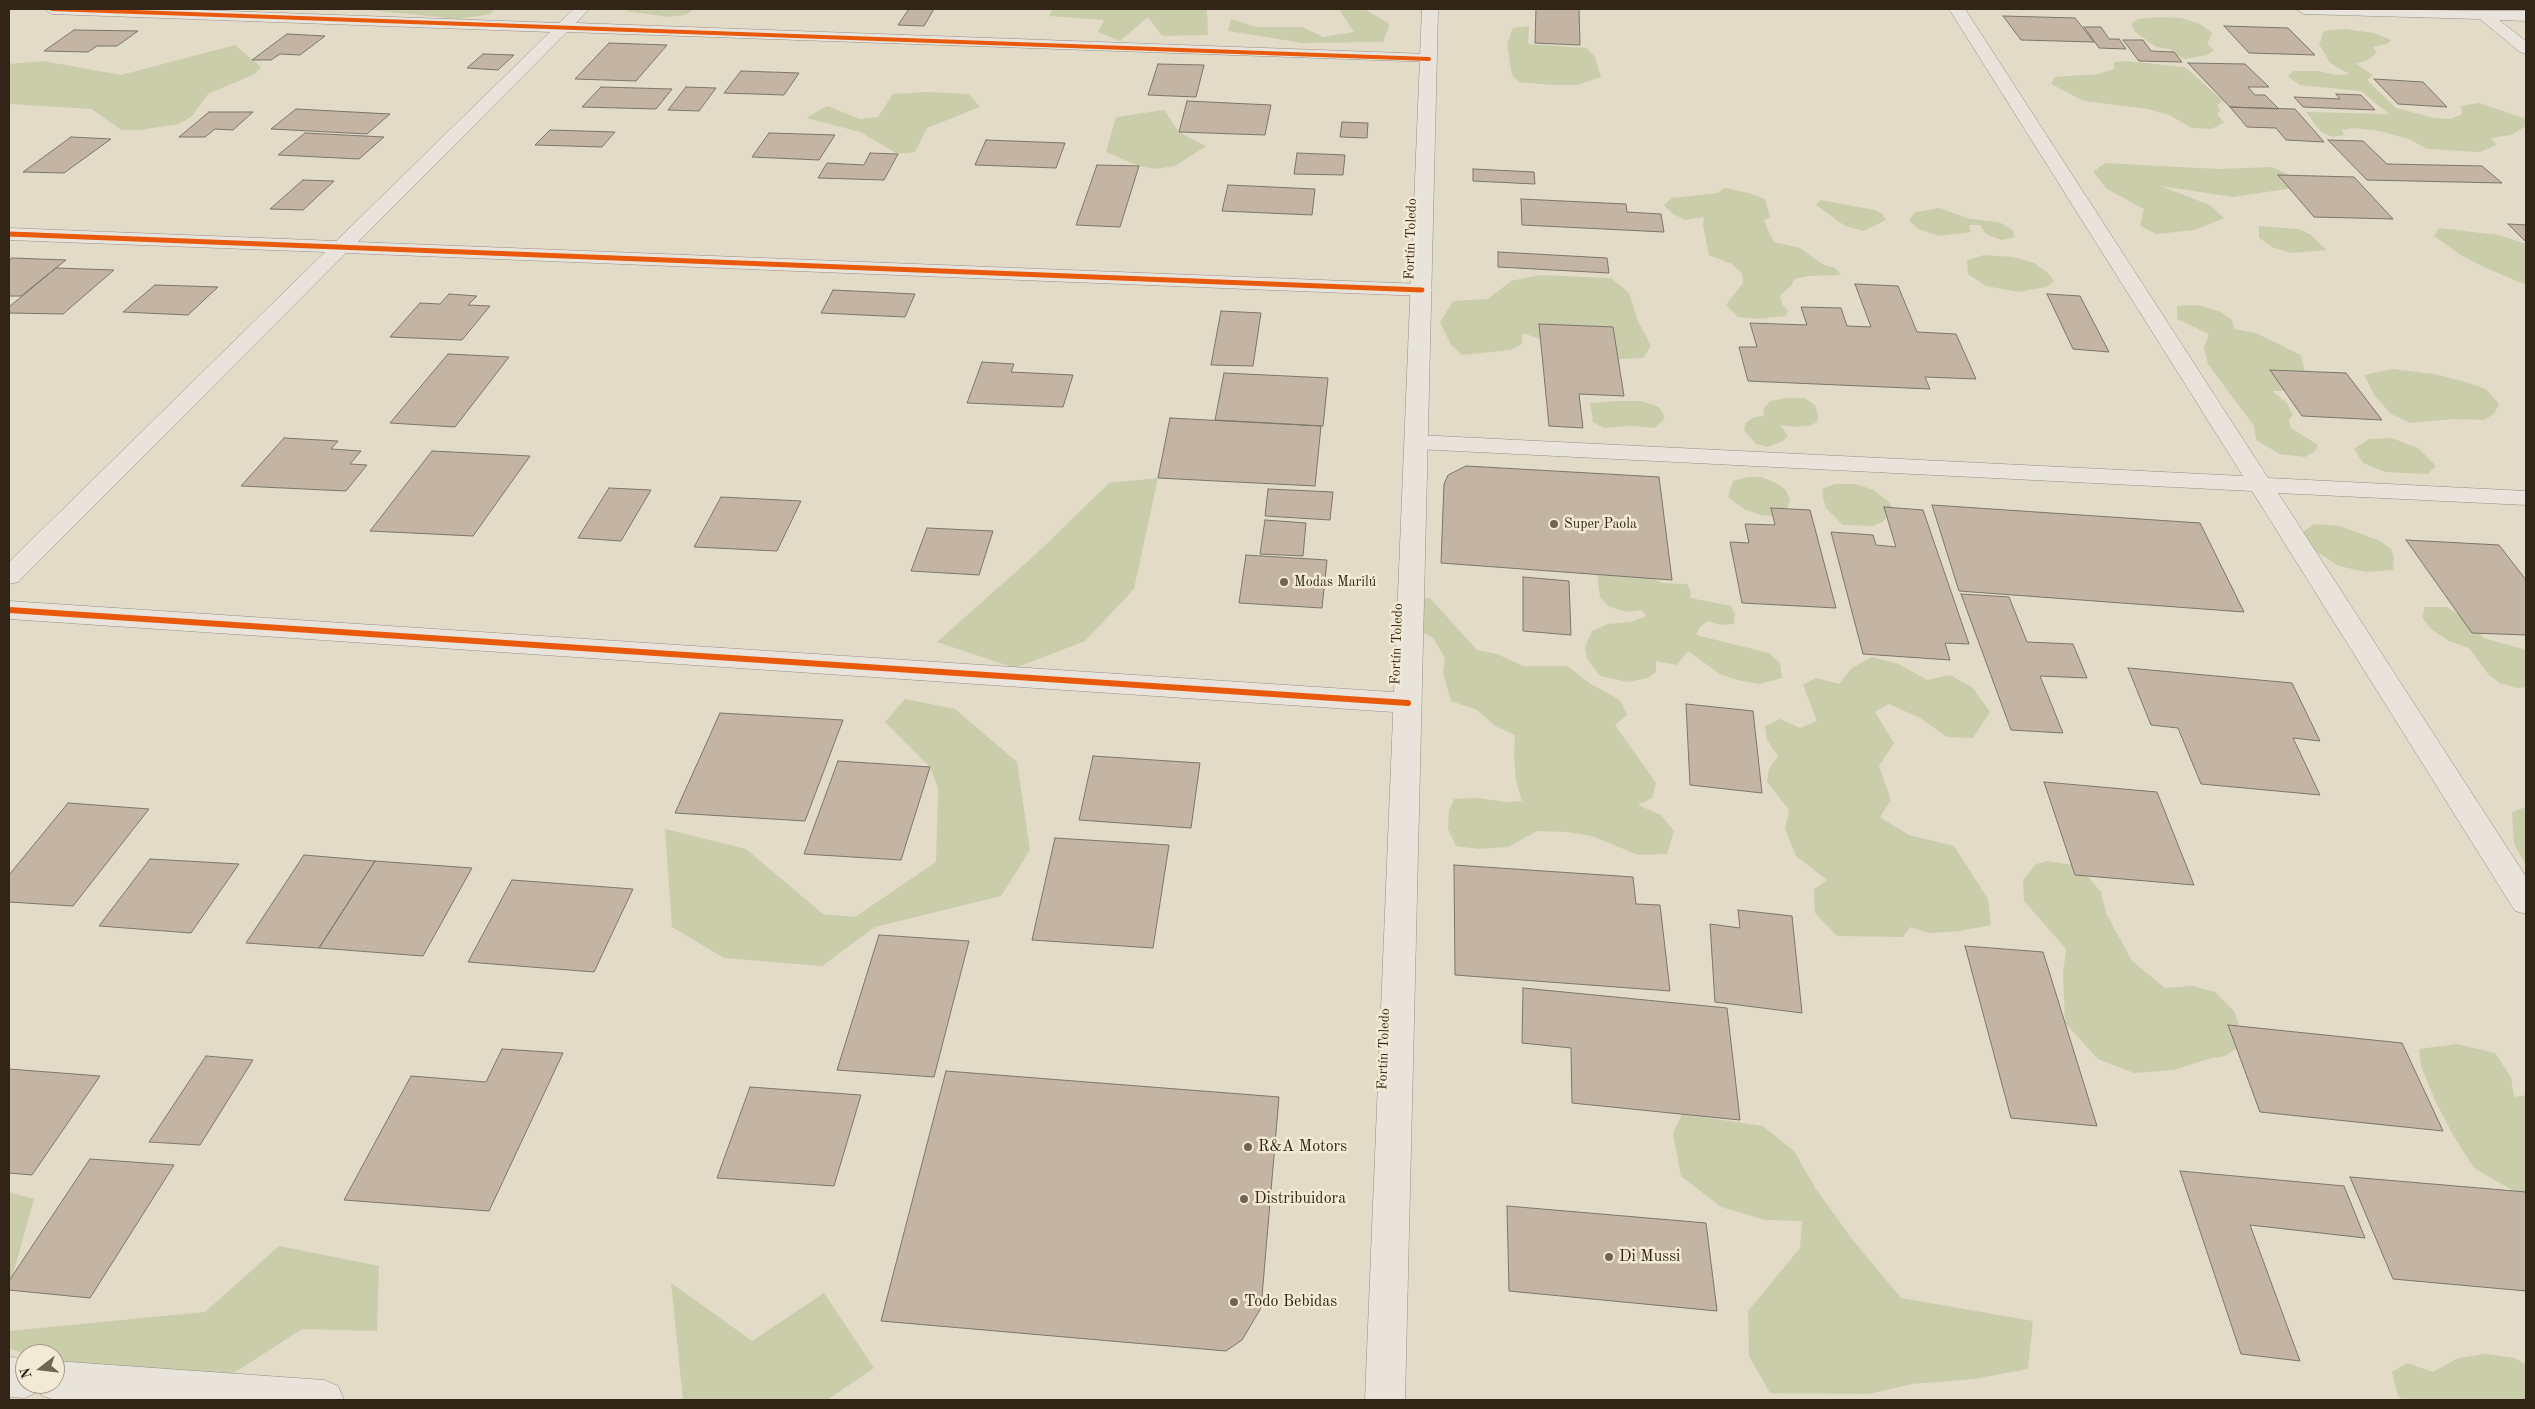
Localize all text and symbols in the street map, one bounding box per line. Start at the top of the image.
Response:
street label: Fortín Toledo [1401,198,1421,280]
place label: Super Paola [1564,516,1637,532]
marker: Super Paola [1548,518,1560,530]
place label: Modas Marilú [1294,574,1376,590]
marker: Modas Marilú [1278,576,1290,588]
street label: Fortín Toledo [1387,603,1407,685]
street label: Fortín Toledo [1374,1008,1394,1090]
place label: R&A Motors [1258,1137,1347,1157]
marker: R&A Motors [1242,1141,1254,1153]
place label: Distribuidora [1254,1189,1346,1209]
marker: Distribuidora [1238,1193,1250,1205]
place label: Di Mussi [1619,1247,1680,1267]
marker: Di Mussi [1603,1251,1615,1263]
place label: Todo Bebidas [1244,1292,1337,1312]
marker: Todo Bebidas [1228,1296,1240,1308]
north arrow [15,1344,65,1394]
text: N [18,1366,35,1380]

